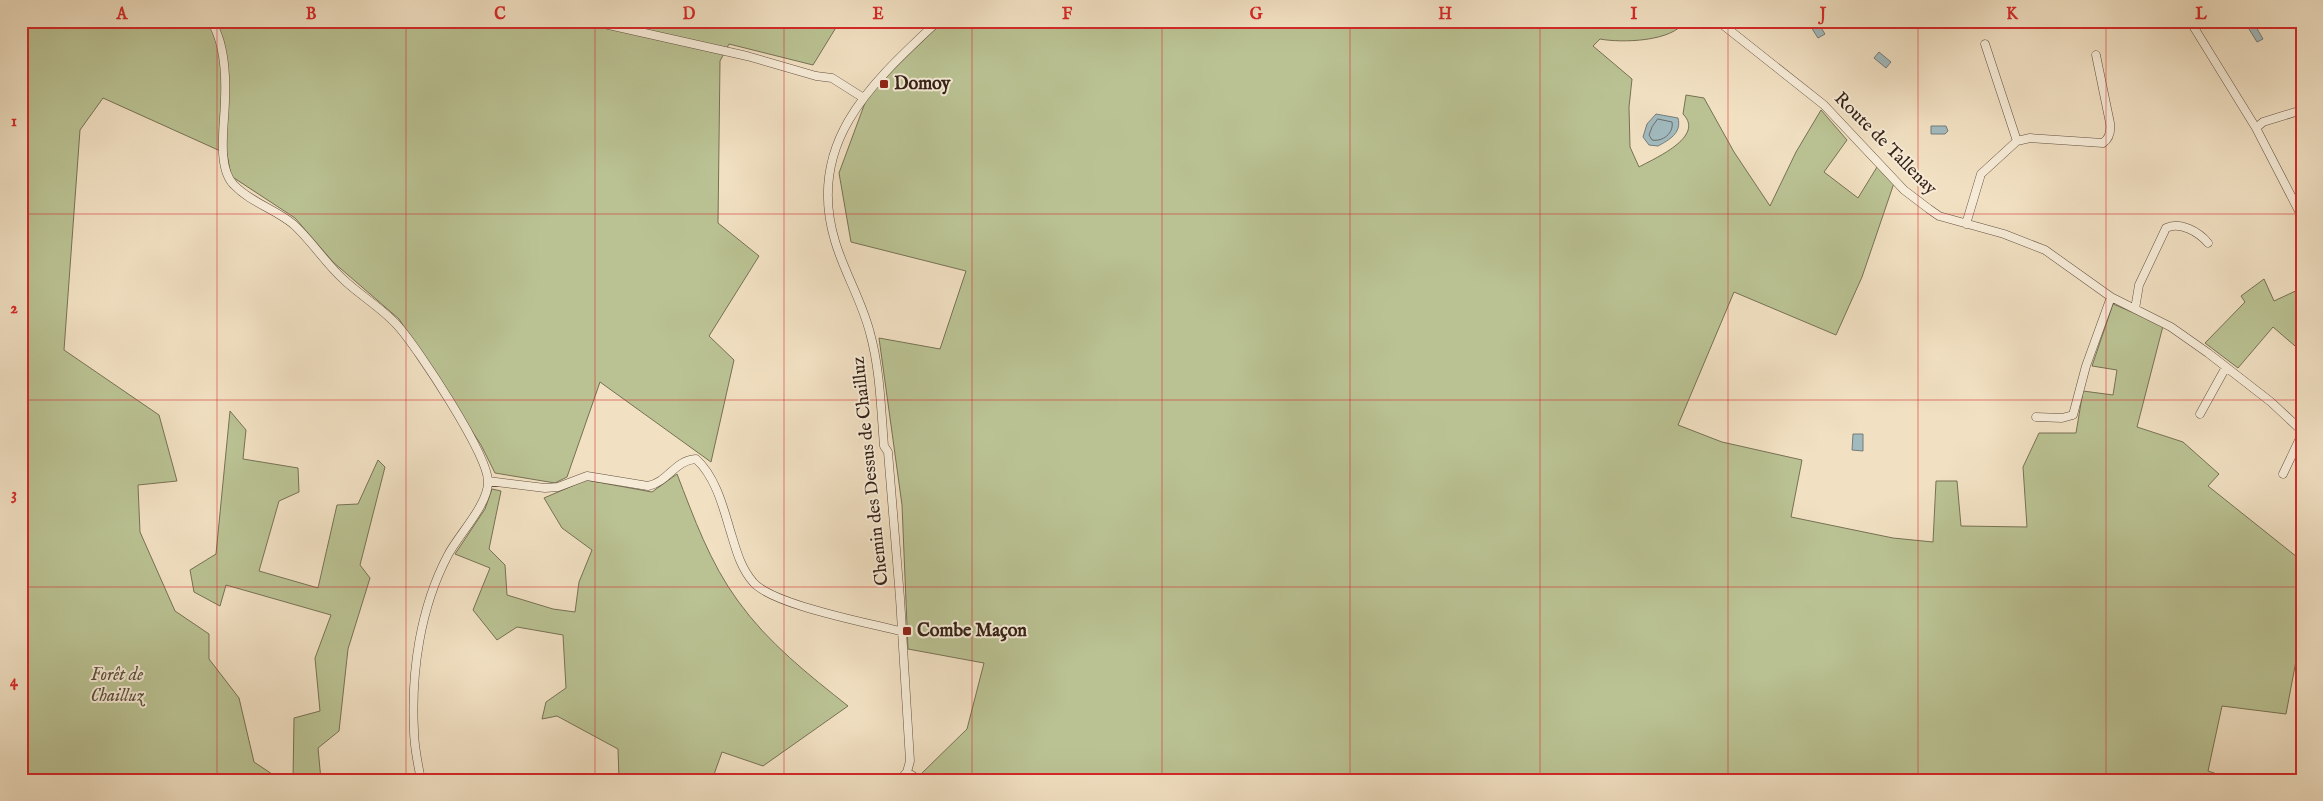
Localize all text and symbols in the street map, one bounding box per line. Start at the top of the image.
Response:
text: A [116,5,129,25]
text: B [306,5,317,25]
text: C [494,5,506,25]
text: D [683,5,696,25]
text: E [872,5,884,25]
text: F [1062,5,1073,25]
text: G [1250,5,1263,25]
text: H [1438,5,1452,25]
text: I [1631,5,1638,25]
text: J [1818,5,1827,25]
text: K [2006,5,2019,25]
text: L [2195,5,2207,25]
place label: Domoy [894,73,952,96]
marker: Domoy [878,78,890,90]
street label: Route de Tallenay [1829,88,1941,200]
text: 1 [11,112,17,132]
text: 2 [10,299,18,319]
street label: Chemin des Dessus de Chailluz [848,355,894,587]
text: 3 [11,485,17,505]
place label: Combe Maçon [917,620,1027,643]
marker: Combe Maçon [901,625,913,637]
park label: Forêt de Chailluz [90,664,146,708]
text: 4 [10,672,19,692]

